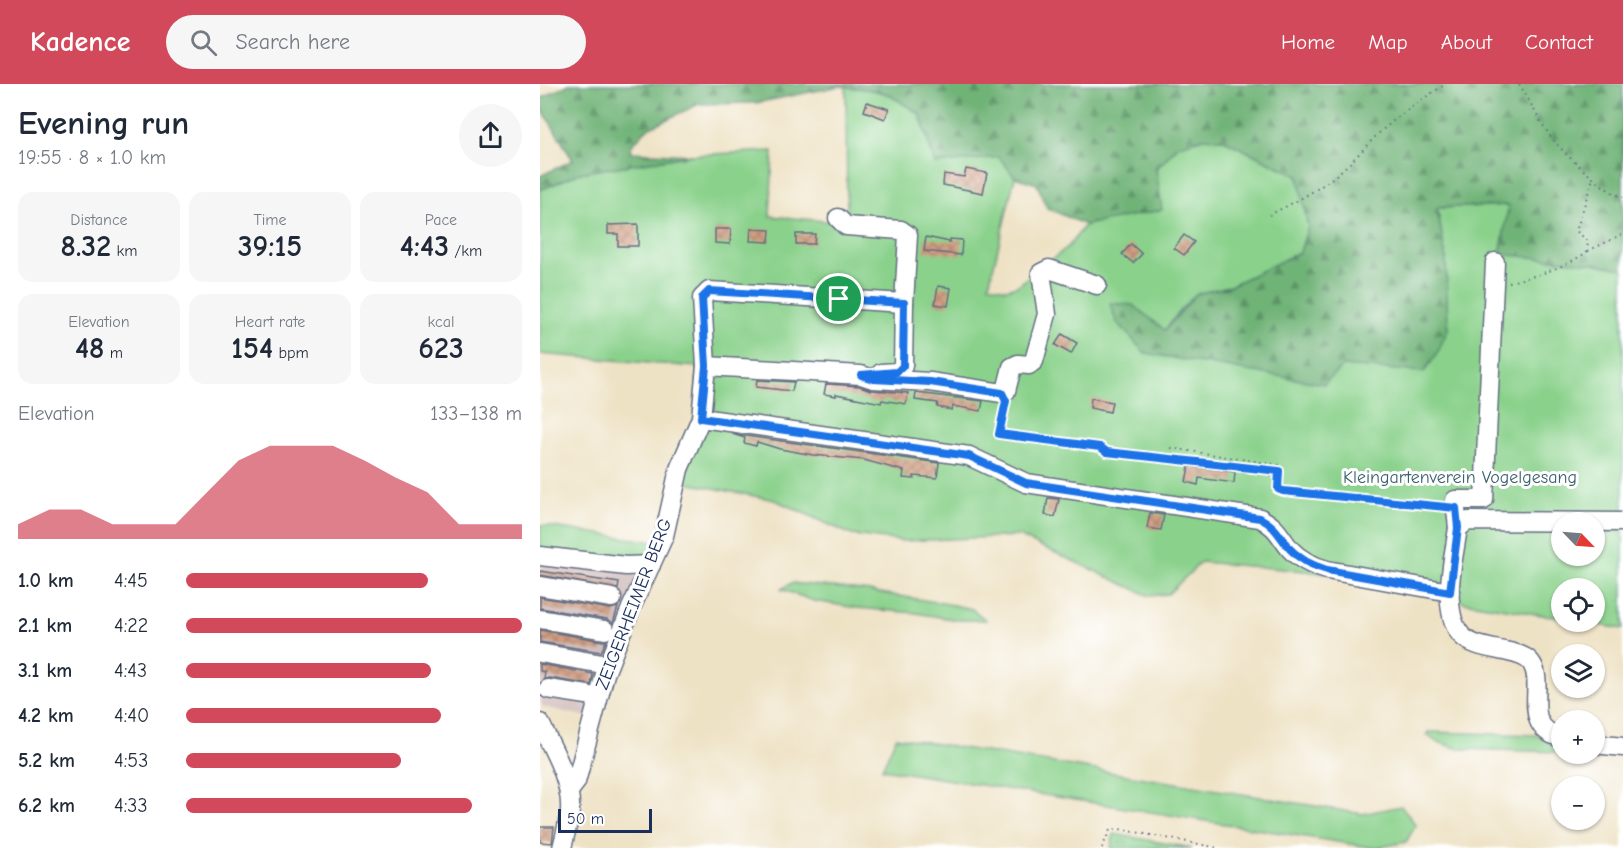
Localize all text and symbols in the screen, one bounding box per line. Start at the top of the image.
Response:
search box [166,15,586,69]
text: Kadence [30,26,130,58]
icon: search [187,26,220,59]
text: Search here [235,29,350,55]
text: Home [1281,30,1335,54]
text: Map [1368,30,1408,54]
text: About [1441,30,1492,54]
text: Contact [1525,30,1593,54]
text: Evening run [18,104,189,142]
button: share [459,104,522,167]
text: 19:55 · 8 × 1.0 km [18,146,166,169]
text: Distance [70,211,128,229]
text: Time [253,211,287,229]
text: Pace [425,211,457,229]
text: 8.32 [61,229,111,264]
text: 39:15 [238,229,302,264]
text: 4:43 [400,229,449,264]
text: km [111,242,137,260]
text: /km [449,242,482,260]
pin [813,273,864,324]
icon: arrive [822,282,855,315]
text: Elevation [68,313,130,331]
text: Heart rate [235,313,305,331]
text: kcal [428,313,454,331]
text: 48 [75,331,104,366]
text: 154 [231,331,273,366]
text: 623 [418,331,464,366]
text: m [104,344,123,362]
text: bpm [273,344,309,362]
text: Elevation [18,402,95,425]
text: 133–138 m [430,402,522,425]
park label: Kleingartenverein Vogelgesang [1343,467,1577,488]
north arrow [1551,512,1605,566]
map controls [1551,512,1605,830]
street label: ZEIGERHEIMER BERG [592,515,676,693]
text: 1.0 km [18,569,74,592]
text: 4:45 [114,569,148,592]
button: locate [1551,578,1605,632]
text: 2.1 km [18,614,72,637]
text: 4:22 [114,614,148,637]
button: layers [1551,644,1605,698]
text: 3.1 km [18,659,72,682]
text: 4:43 [114,659,147,682]
text: 4.2 km [18,704,74,727]
text: 4:40 [114,704,149,727]
button: + [1551,710,1605,764]
text: 5.2 km [18,749,75,772]
text: 4:53 [114,749,148,772]
button: − [1551,776,1605,830]
text: 6.2 km [18,794,75,817]
text: 4:33 [114,794,148,817]
scale bar [558,806,652,834]
text: 50 m [567,810,604,828]

